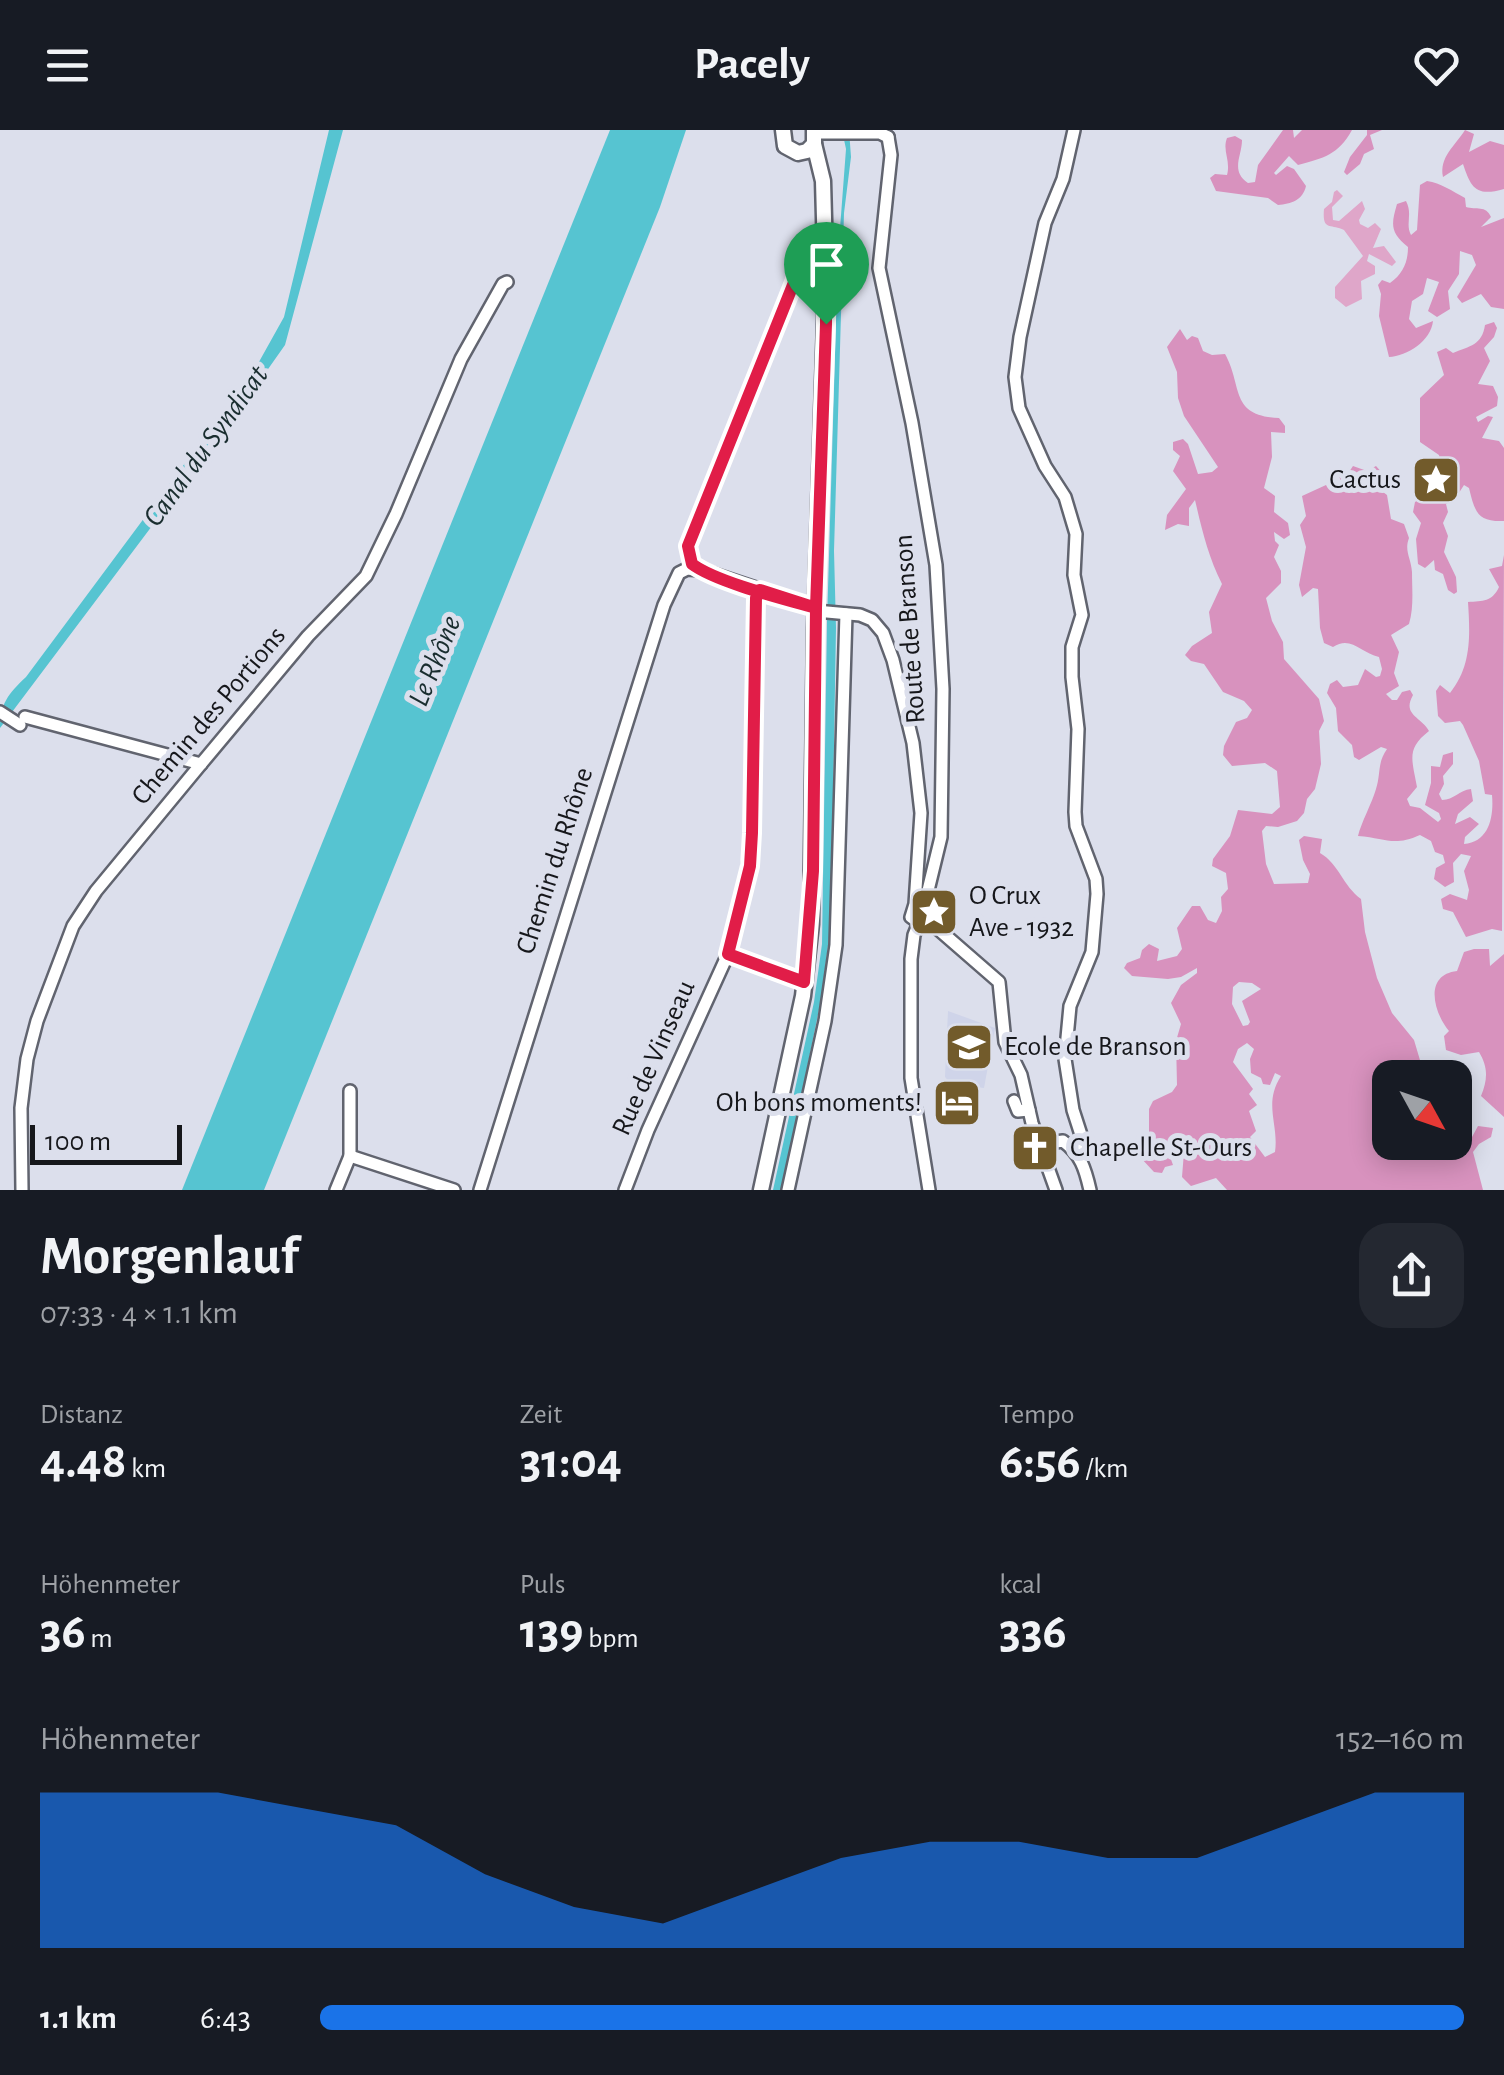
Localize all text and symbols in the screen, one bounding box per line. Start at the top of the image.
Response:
icon: menu [40,38,95,93]
icon: heart [1409,38,1464,93]
text: Pacely [694,42,810,87]
pin [784,222,869,325]
icon: arrive [799,237,854,292]
water label: Canal du Syndicat [138,360,274,532]
place icon: Cactus [1410,454,1462,506]
place label: Cactus [1329,466,1401,494]
street label: Route de Branson [889,533,931,725]
water label: Le Rhône [403,611,467,711]
street label: Chemin des Portions [127,622,291,810]
street label: Chemin du Rhône [512,764,598,958]
place label: O Crux Ave - 1932 [969,882,1074,942]
place icon: O Crux Ave - 1932 [908,886,960,938]
street label: Rue de Vinseau [607,976,701,1140]
school or university icon: Ecole de Branson [943,1021,995,1073]
place label: Ecole de Branson [1004,1033,1187,1061]
north arrow [1372,1060,1472,1160]
map controls [1372,1060,1472,1160]
hotel icon: Oh bons moments! [931,1077,983,1129]
place label: Oh bons moments! [716,1089,922,1117]
scale bar [30,1120,182,1164]
church icon: Chapelle St-Ours [1009,1122,1061,1174]
text: 100 m [45,1128,111,1156]
place label: Chapelle St-Ours [1070,1134,1252,1162]
button: share [1359,1223,1464,1328]
text: Morgenlauf [40,1229,298,1284]
text: 07:33 · 4 × 1.1 km [40,1297,238,1329]
text: Distanz [40,1401,123,1429]
text: Zeit [520,1401,562,1429]
text: Tempo [999,1401,1075,1429]
text: 4.48 [40,1437,126,1487]
text: 31:04 [520,1437,622,1487]
text: 6:56 [999,1437,1081,1487]
text: km [126,1455,166,1483]
text: /km [1081,1455,1129,1483]
text: Höhenmeter [40,1571,180,1599]
text: Puls [520,1571,565,1599]
text: kcal [999,1571,1042,1599]
text: 36 [40,1607,86,1657]
text: 139 [520,1607,583,1657]
text: 336 [999,1607,1067,1657]
text: m [86,1625,113,1653]
text: bpm [583,1625,639,1653]
text: Höhenmeter [40,1723,200,1755]
text: 152–160 m [1336,1723,1464,1755]
text: 1.1 km [40,2002,117,2034]
text: 6:43 [200,2002,251,2034]

